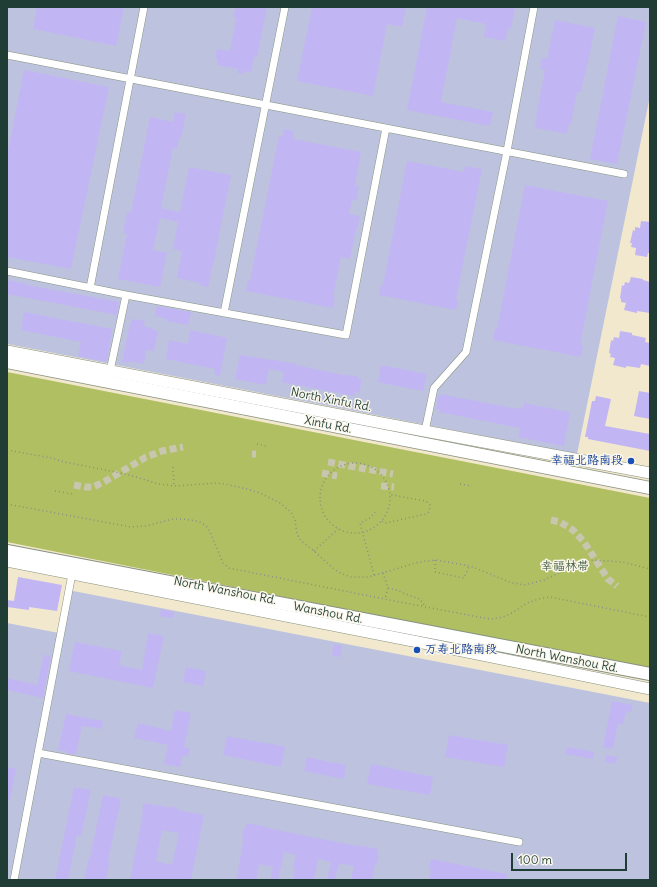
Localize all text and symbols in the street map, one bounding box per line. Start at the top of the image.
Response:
street label: North Xinfu Rd. [290,385,372,415]
street label: Xinfu Rd. [303,413,353,437]
place label: 幸福北路南段 [551,454,623,468]
marker: 幸福北路南段 [626,456,636,466]
park label: 幸福林带 [541,560,589,574]
street label: North Wanshou Rd. [173,574,277,608]
street label: Wanshou Rd. [292,599,364,627]
street label: North Wanshou Rd. [515,642,619,676]
place label: 万寿北路南段 [425,643,497,657]
marker: 万寿北路南段 [412,645,422,655]
scale bar [513,845,629,871]
text: 100 m [518,852,552,867]

